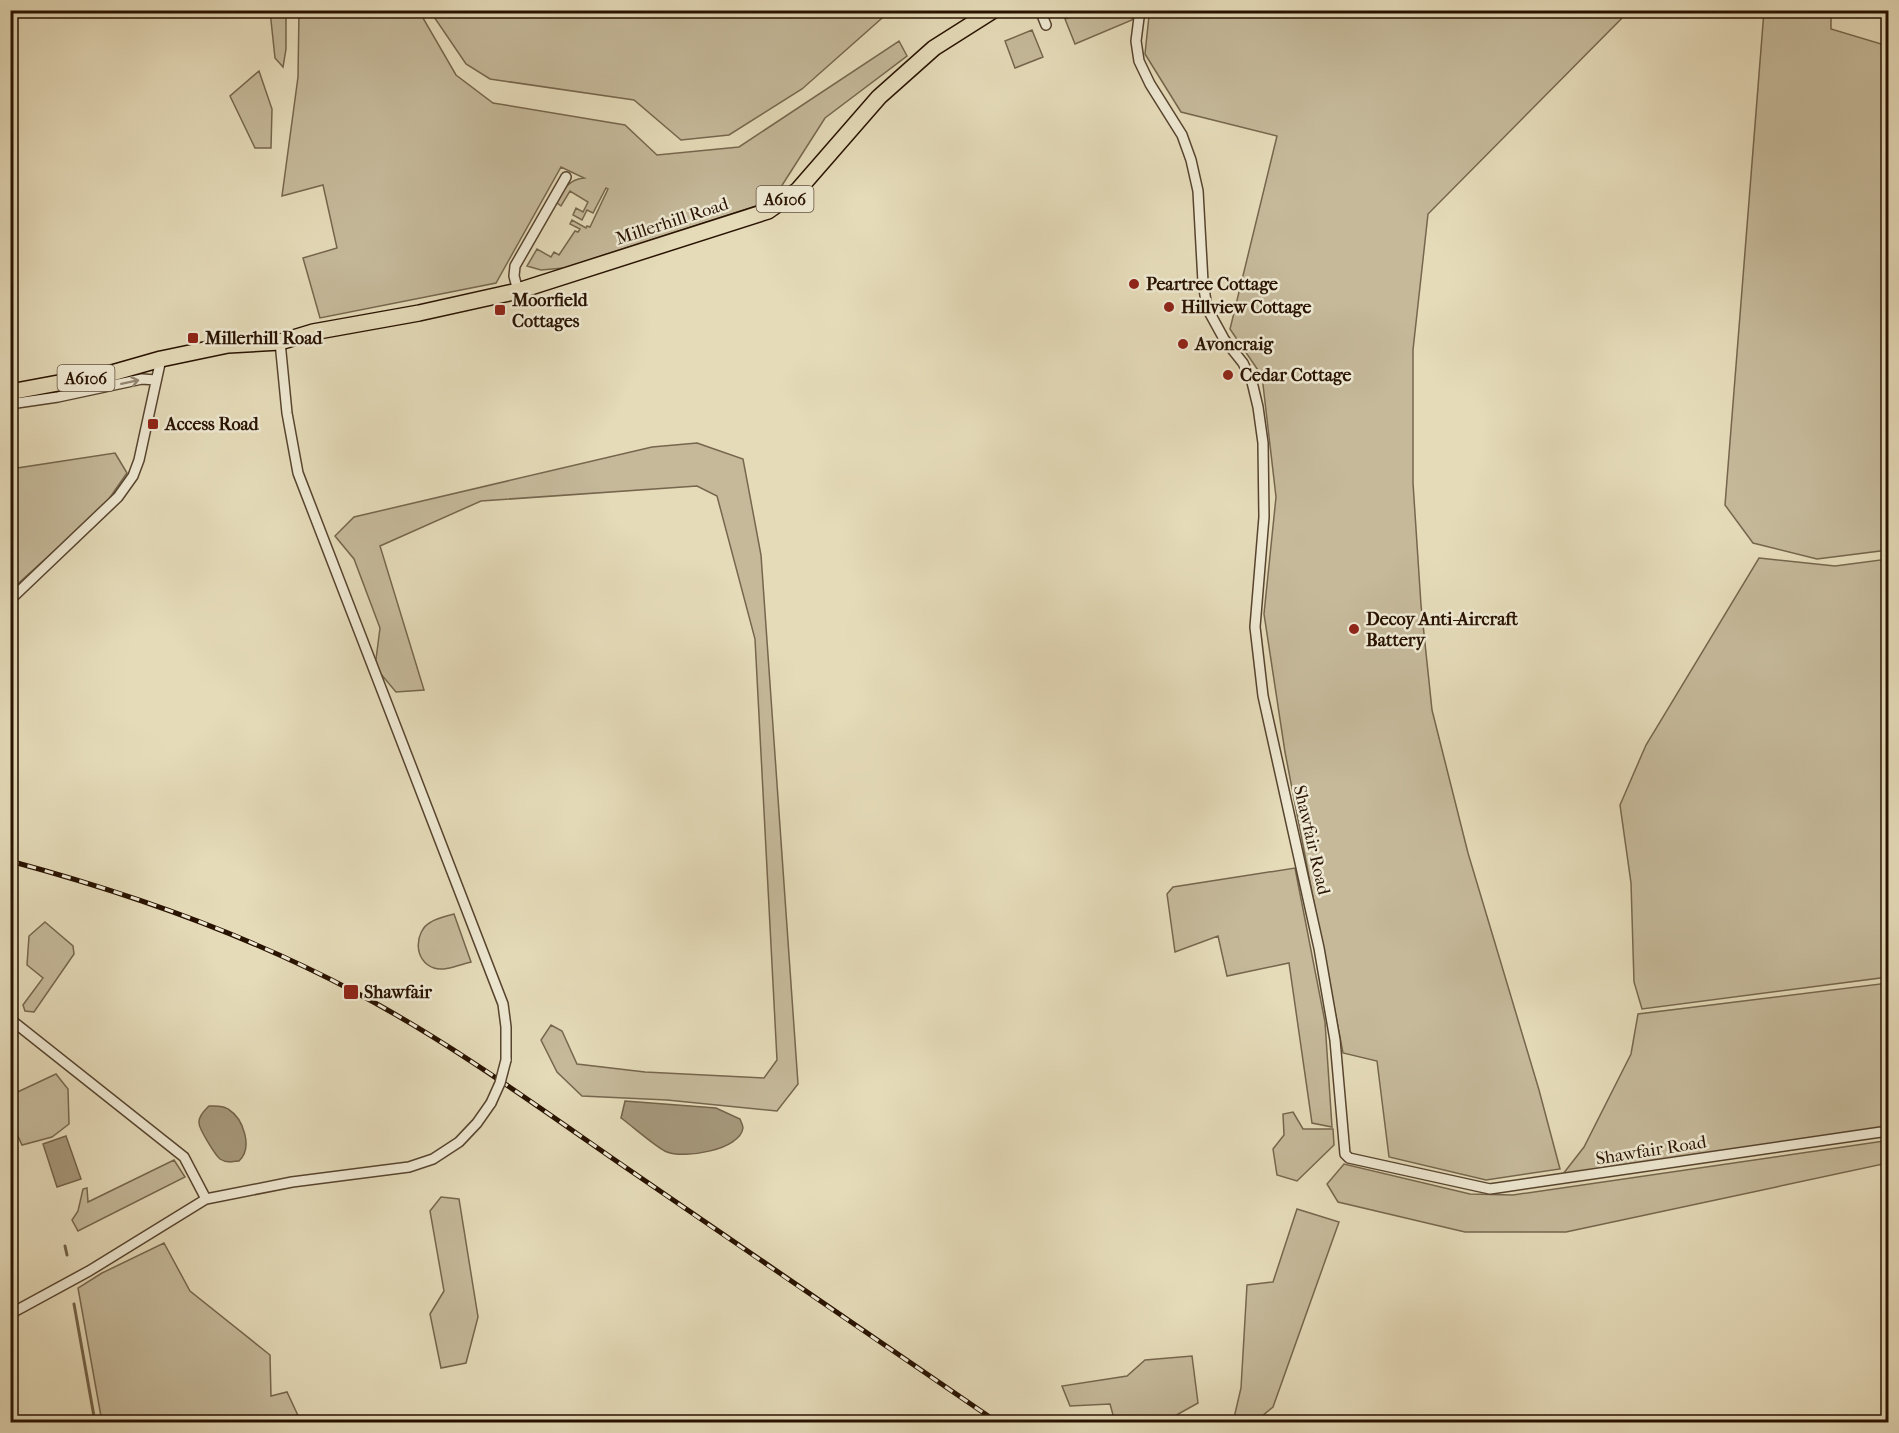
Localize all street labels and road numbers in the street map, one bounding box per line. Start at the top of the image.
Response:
road number: A6106 [756,186,814,212]
street label: Millerhill Road [613,193,731,250]
road number: A6106 [58,365,115,391]
street label: Shawfair Road [1289,783,1334,897]
street label: Shawfair Road [1594,1131,1708,1170]

